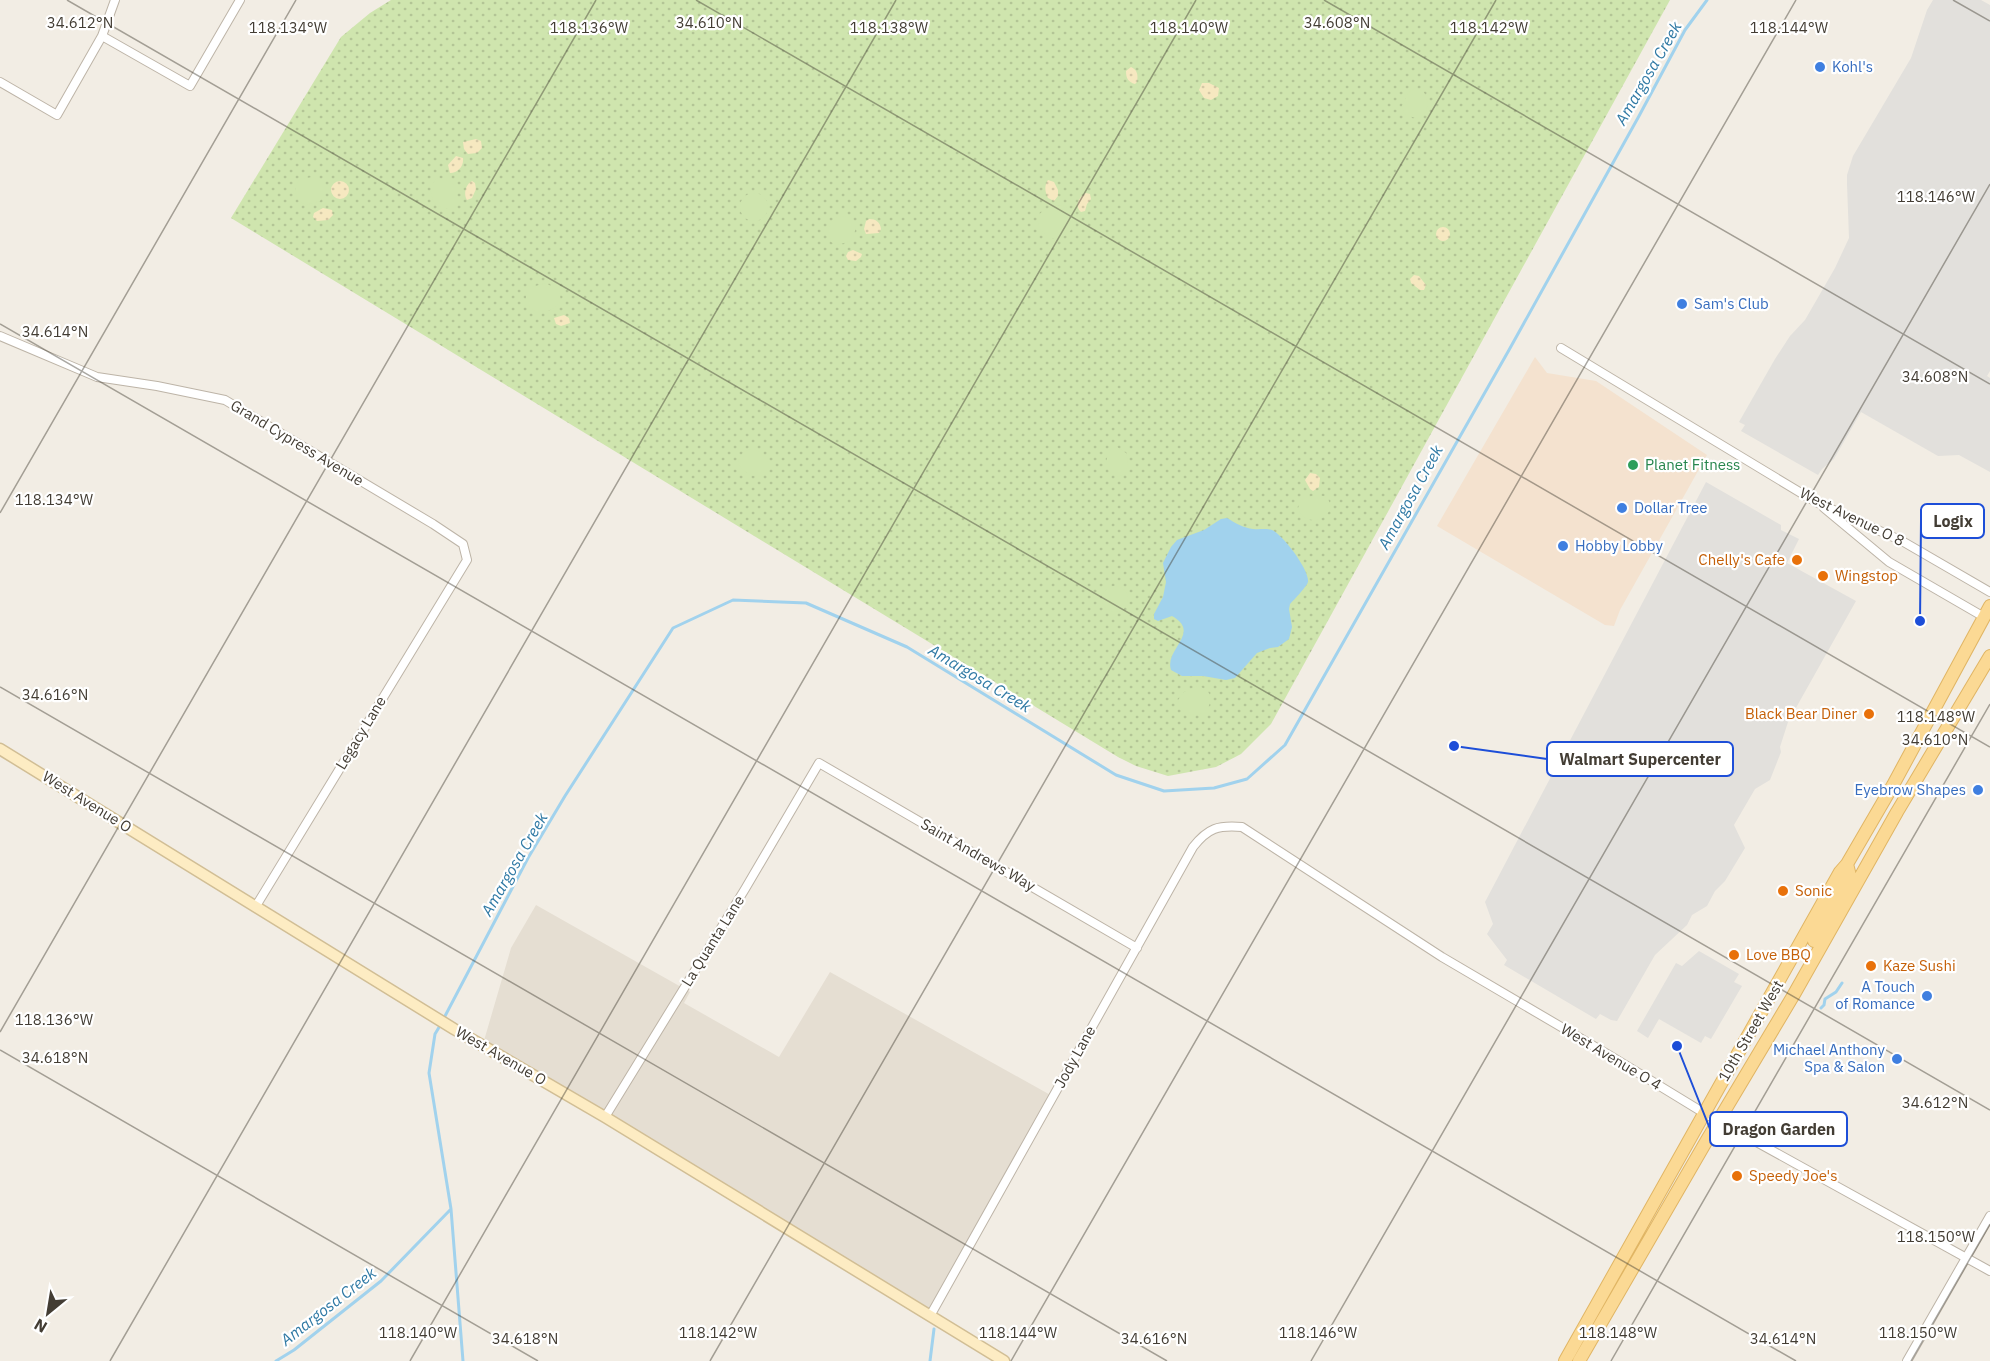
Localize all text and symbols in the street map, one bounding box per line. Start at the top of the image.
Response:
text: 34.612°N [47,13,113,32]
text: 34.610°N [676,13,742,32]
text: 34.608°N [1304,13,1370,32]
water label: Amargosa Creek [1610,17,1686,129]
text: 118.134°W [249,18,328,37]
text: 118.136°W [550,18,629,37]
text: 118.138°W [850,18,929,37]
text: 118.140°W [1150,18,1229,37]
text: 118.142°W [1450,18,1529,37]
text: 118.144°W [1750,18,1829,37]
place label: Kohl's [1832,57,1873,76]
marker: Kohl's [1813,60,1827,74]
text: 118.146°W [1897,187,1976,206]
place label: Sam's Club [1694,294,1769,313]
marker: Sam's Club [1675,297,1689,311]
text: 34.614°N [22,322,88,341]
text: 34.608°N [1902,367,1968,386]
street label: Grand Cypress Avenue [227,395,367,490]
water label: Amargosa Creek [1373,441,1447,553]
place label: Planet Fitness [1645,455,1740,474]
marker: Planet Fitness [1626,458,1640,472]
street label: West Avenue O 8 [1797,483,1908,550]
text: 118.134°W [15,490,94,509]
place label: Dollar Tree [1634,498,1707,517]
marker: Dollar Tree [1615,501,1629,515]
callout: Logix [1921,504,1984,538]
text: Logix [1933,511,1973,531]
place label: Hobby Lobby [1575,536,1663,555]
marker: Hobby Lobby [1556,539,1570,553]
place label: Chelly's Cafe [1698,550,1785,569]
marker: Chelly's Cafe [1790,553,1804,567]
place label: Wingstop [1835,566,1898,585]
marker: Wingstop [1816,569,1830,583]
water label: Amargosa Creek [924,639,1035,717]
text: 34.616°N [22,685,88,704]
street label: Legacy Lane [331,693,390,773]
place label: Black Bear Diner [1745,704,1857,723]
marker: Black Bear Diner [1862,707,1876,721]
text: 118.148°W [1897,707,1976,726]
text: 34.610°N [1902,730,1968,749]
callout: Walmart Supercenter [1547,742,1733,776]
text: Walmart Supercenter [1559,749,1721,769]
street label: West Avenue O [39,767,135,837]
place label: Eyebrow Shapes [1855,780,1966,799]
marker: Eyebrow Shapes [1971,783,1985,797]
water label: Amargosa Creek [476,808,552,920]
street label: Saint Andrews Way [918,814,1039,895]
place label: Sonic [1795,881,1832,900]
marker: Sonic [1776,884,1790,898]
street label: La Quanta Lane [677,892,748,990]
place label: Love BBQ [1746,945,1811,964]
marker: Love BBQ [1727,948,1741,962]
place label: Kaze Sushi [1883,956,1956,975]
marker: Kaze Sushi [1864,959,1878,973]
street label: 10th Street West [1714,977,1787,1085]
place label: A Touch of Romance [1835,977,1915,1013]
marker: A Touch of Romance [1920,989,1934,1003]
text: 118.136°W [15,1010,94,1029]
street label: West Avenue O 4 [1557,1019,1665,1094]
street label: West Avenue O [452,1022,550,1089]
street label: Jody Lane [1050,1022,1099,1091]
place label: Michael Anthony Spa & Salon [1773,1040,1886,1076]
text: 34.618°N [22,1048,88,1067]
marker: Michael Anthony Spa & Salon [1890,1052,1904,1066]
text: 34.612°N [1902,1093,1968,1112]
callout: Dragon Garden [1710,1112,1847,1146]
text: Dragon Garden [1723,1119,1835,1139]
place label: Speedy Joe's [1749,1166,1838,1185]
marker: Speedy Joe's [1730,1169,1744,1183]
text: 118.150°W [1897,1227,1976,1246]
water label: Amargosa Creek [275,1262,380,1350]
north arrow [18,1283,78,1343]
text: N [30,1314,51,1338]
text: 118.140°W [379,1323,458,1342]
text: 118.142°W [679,1323,758,1342]
text: 118.144°W [979,1323,1058,1342]
text: 118.146°W [1279,1323,1358,1342]
text: 118.148°W [1579,1323,1658,1342]
text: 118.150°W [1879,1323,1958,1342]
text: 34.618°N [492,1329,558,1348]
text: 34.616°N [1121,1329,1187,1348]
text: 34.614°N [1750,1329,1816,1348]

